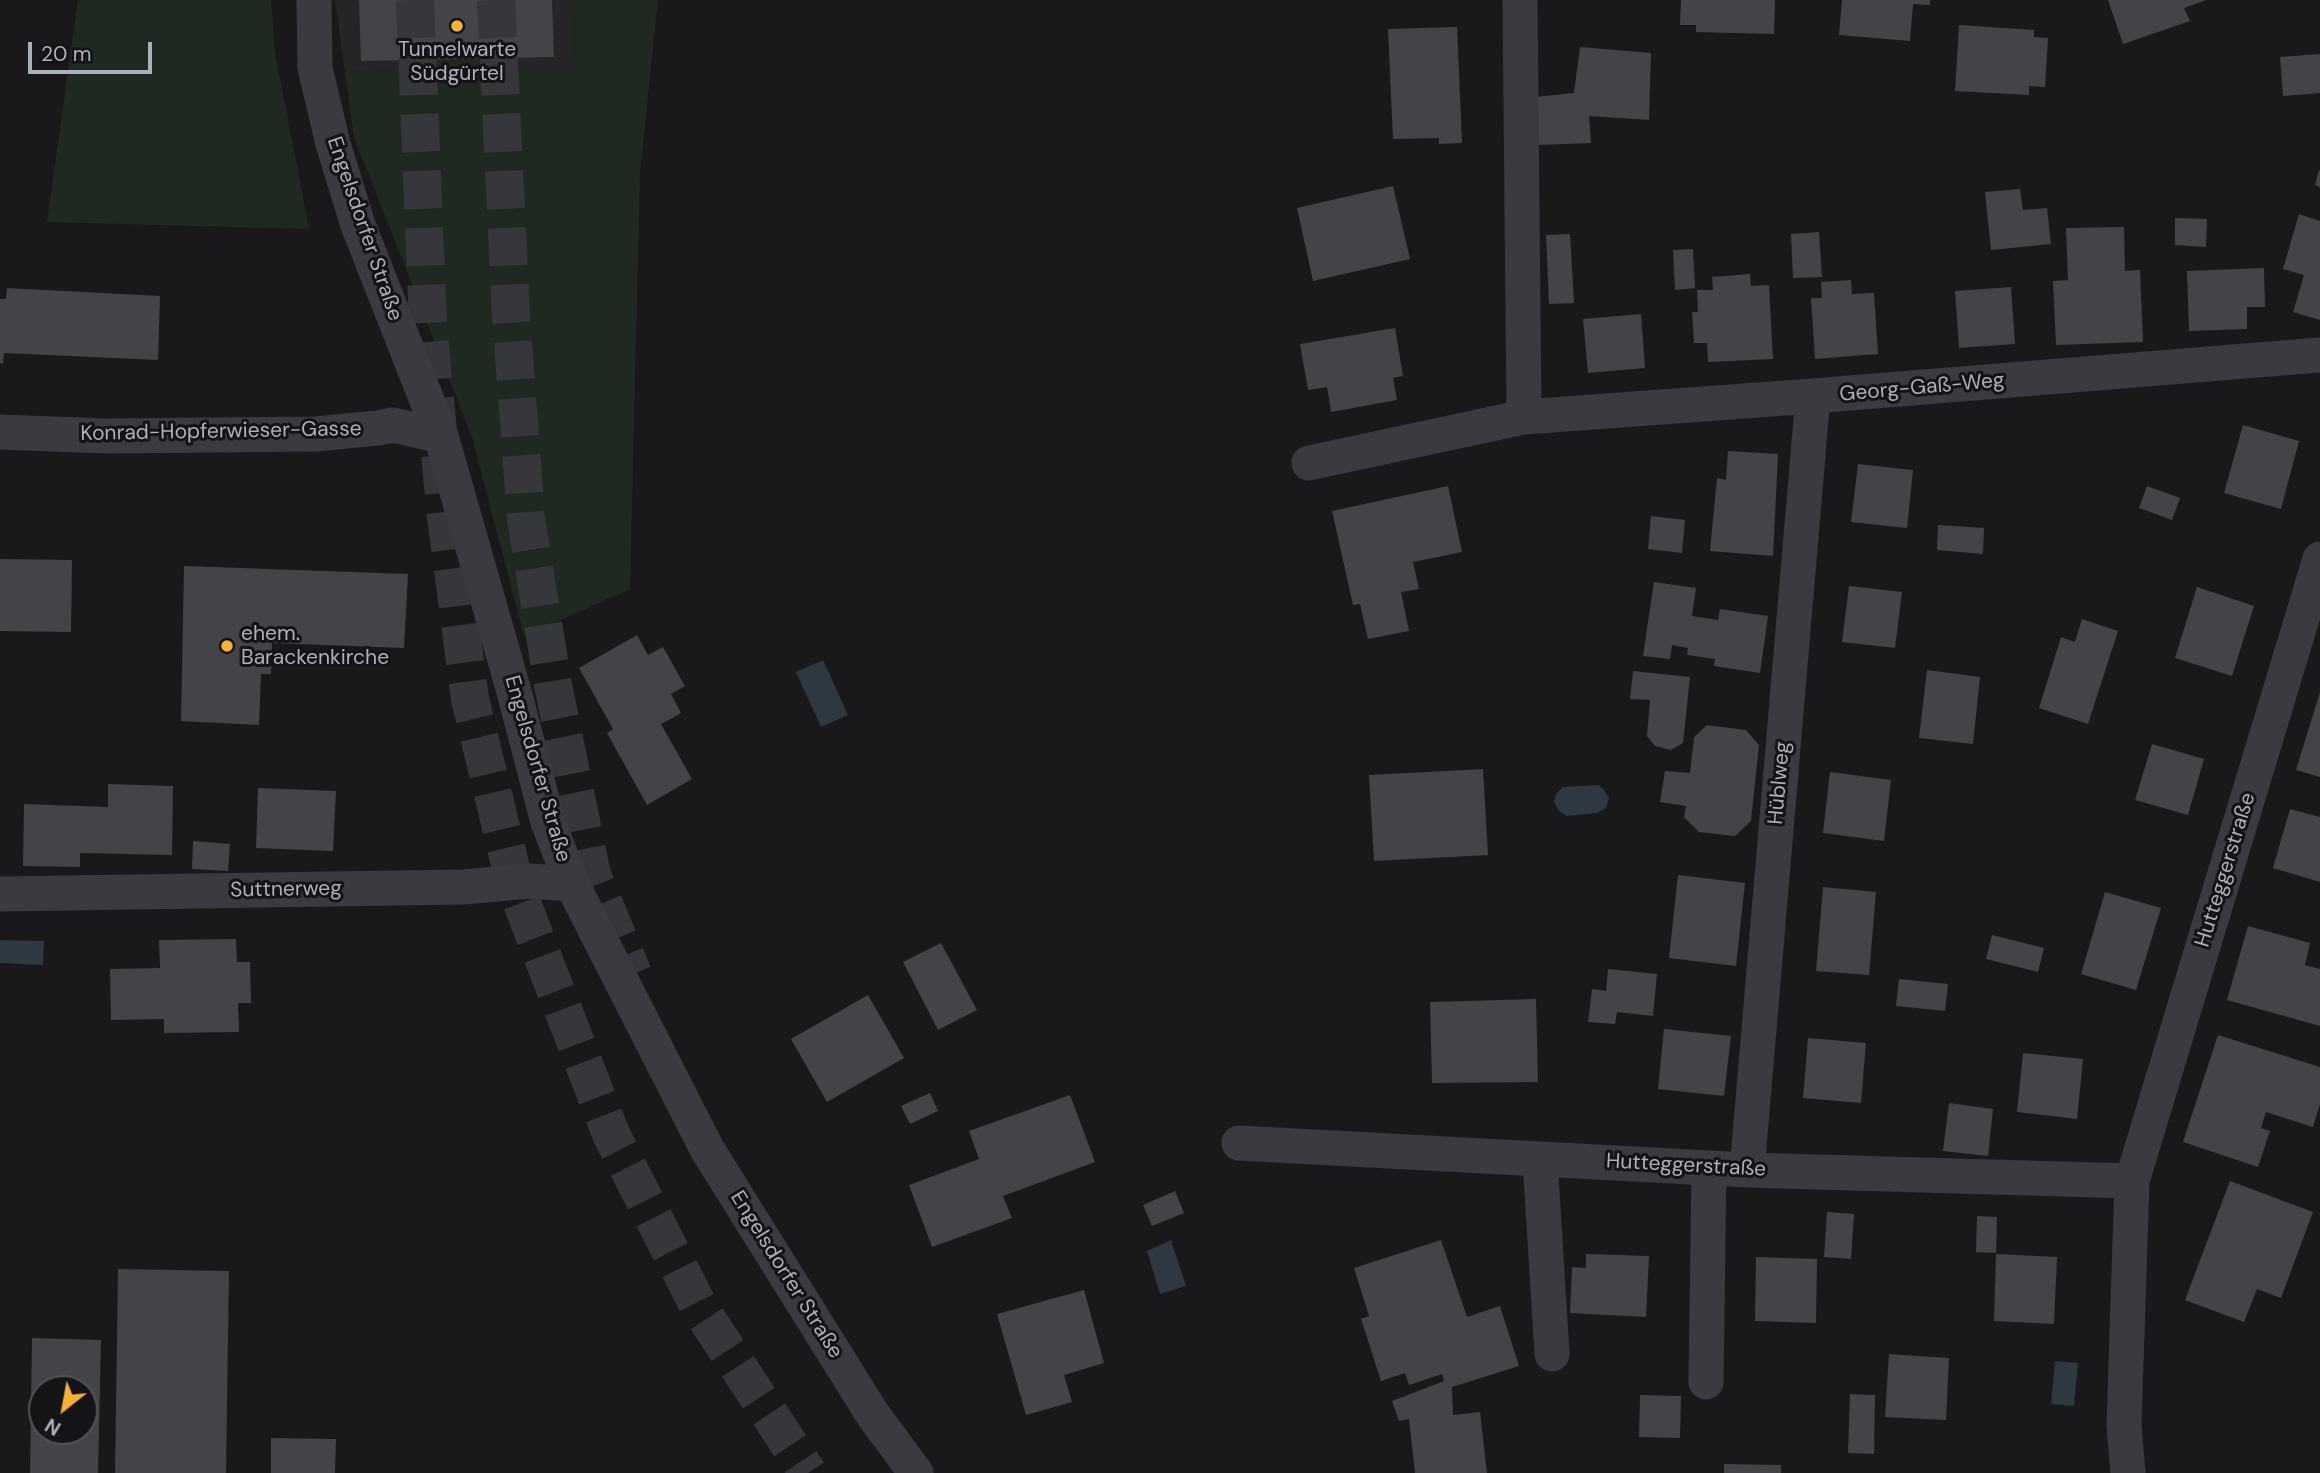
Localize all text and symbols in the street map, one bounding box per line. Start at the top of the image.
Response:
marker: Tunnelwarte Südgürtel [449,18,465,34]
scale bar [32,28,156,72]
place label: Tunnelwarte Südgürtel [398,37,516,87]
text: 20 m [41,40,92,68]
street label: Engelsdorfer Straße [321,134,407,324]
street label: Georg-Gaß-Weg [1838,368,2006,408]
street label: Konrad-Hopferwieser-Gasse [80,417,362,447]
place label: ehem. Barackenkirche [241,621,389,671]
marker: ehem. Barackenkirche [219,638,235,654]
street label: Engelsdorfer Straße [498,673,576,865]
street label: Hüblweg [1764,740,1796,826]
street label: Hutteggerstraße [2191,790,2261,950]
street label: Suttnerweg [230,876,342,904]
street label: Hutteggerstraße [1605,1149,1767,1183]
street label: Engelsdorfer Straße [724,1187,848,1363]
north arrow [28,1375,98,1445]
text: N [41,1412,65,1441]

